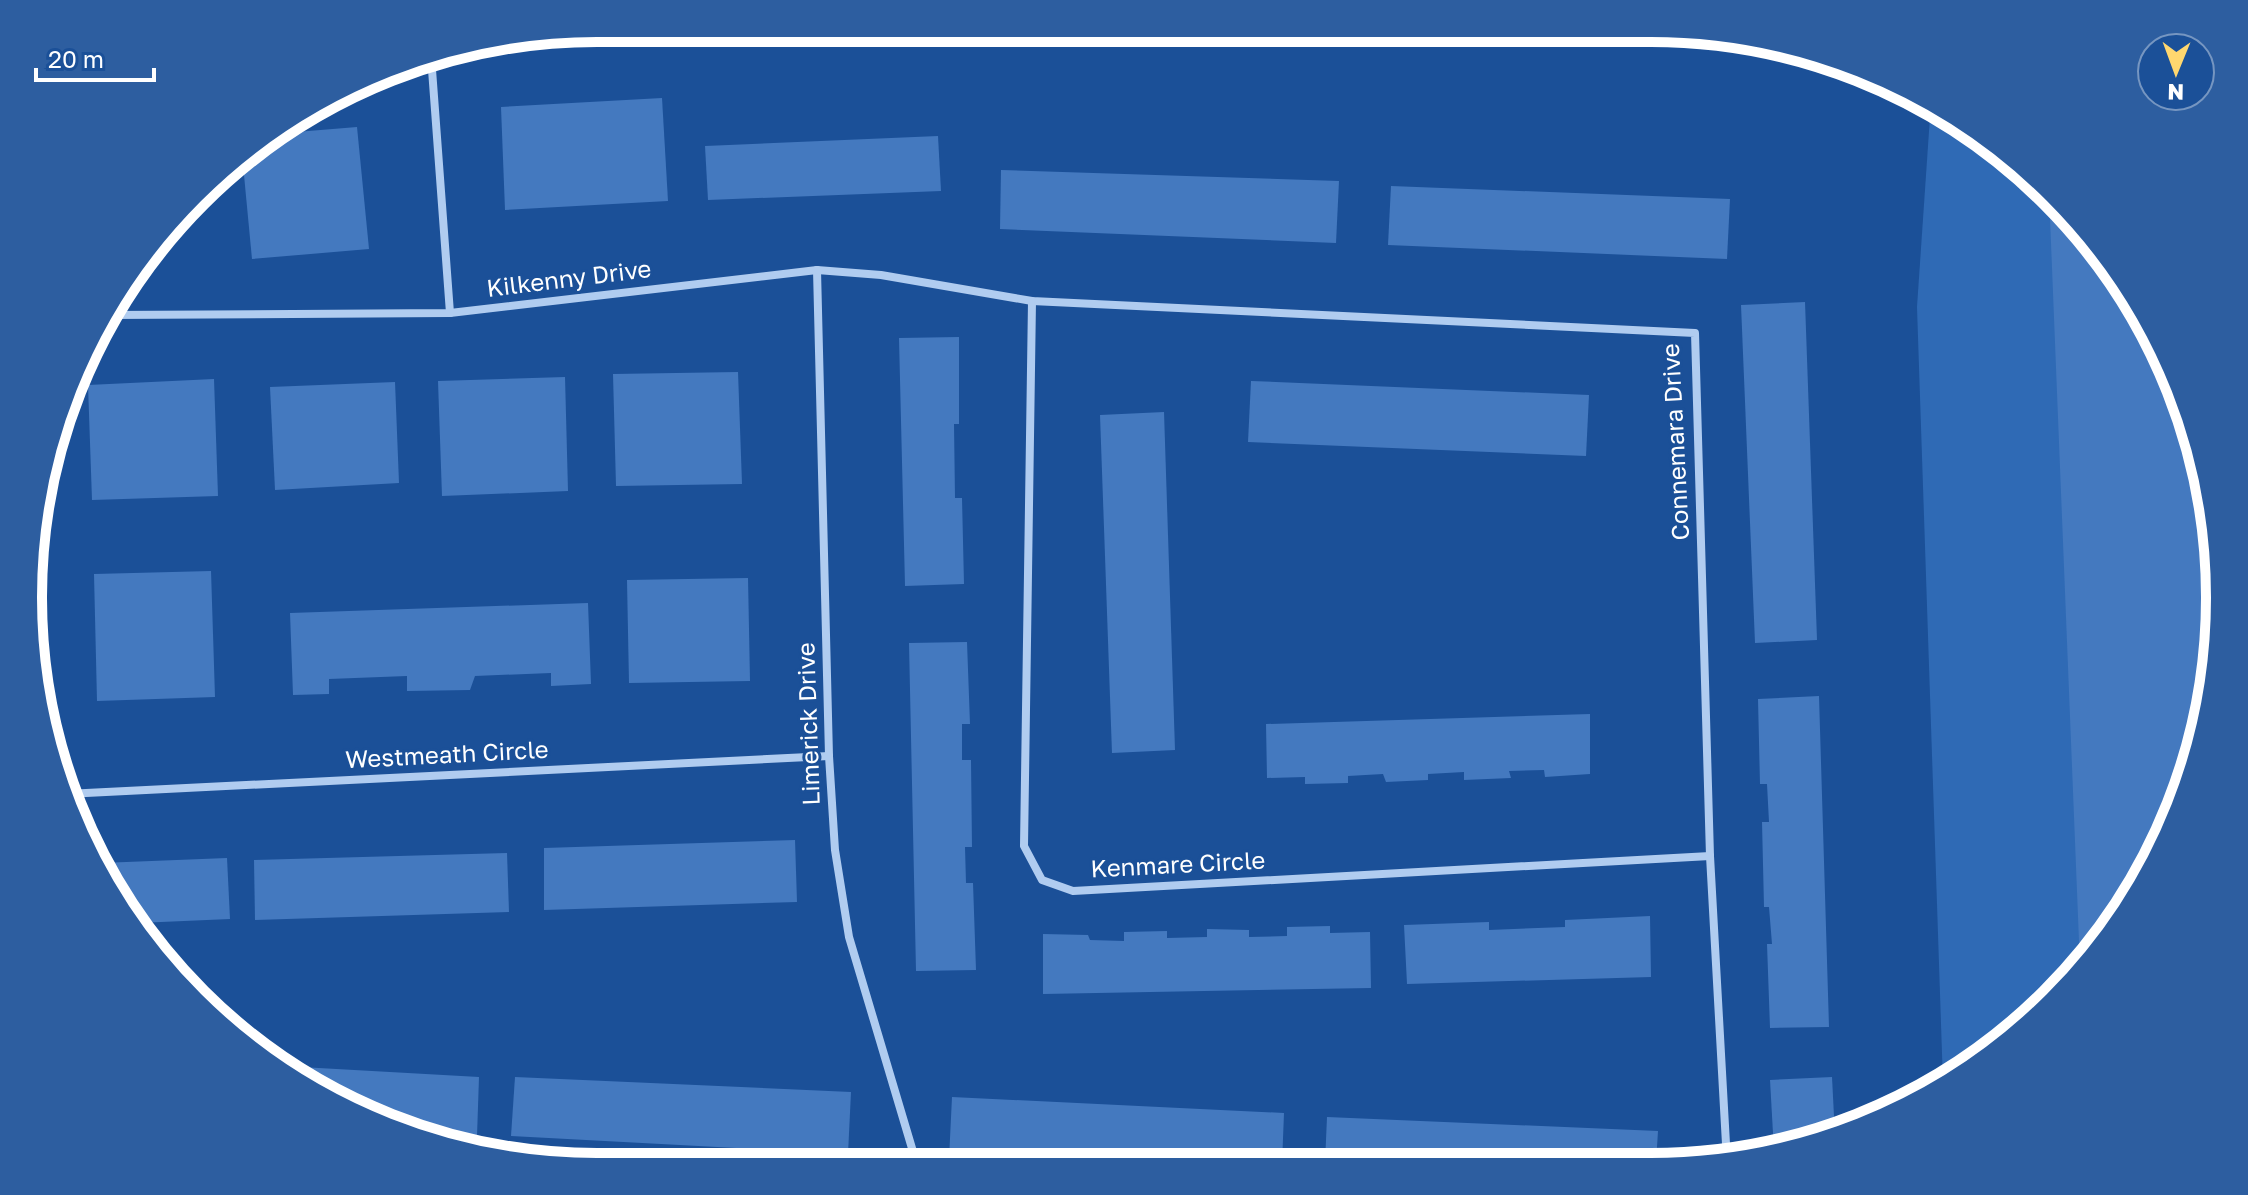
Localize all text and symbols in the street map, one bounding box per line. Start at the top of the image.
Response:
scale bar [36,32,154,82]
north arrow [2136,32,2216,112]
text: 20 m [48,44,104,73]
text: N [2167,79,2184,106]
street label: Kilkenny Drive [485,253,653,302]
street label: Connemara Drive [1655,343,1694,541]
street label: Limerick Drive [790,642,825,806]
street label: Westmeath Circle [345,734,549,773]
street label: Kenmare Circle [1090,844,1266,883]

